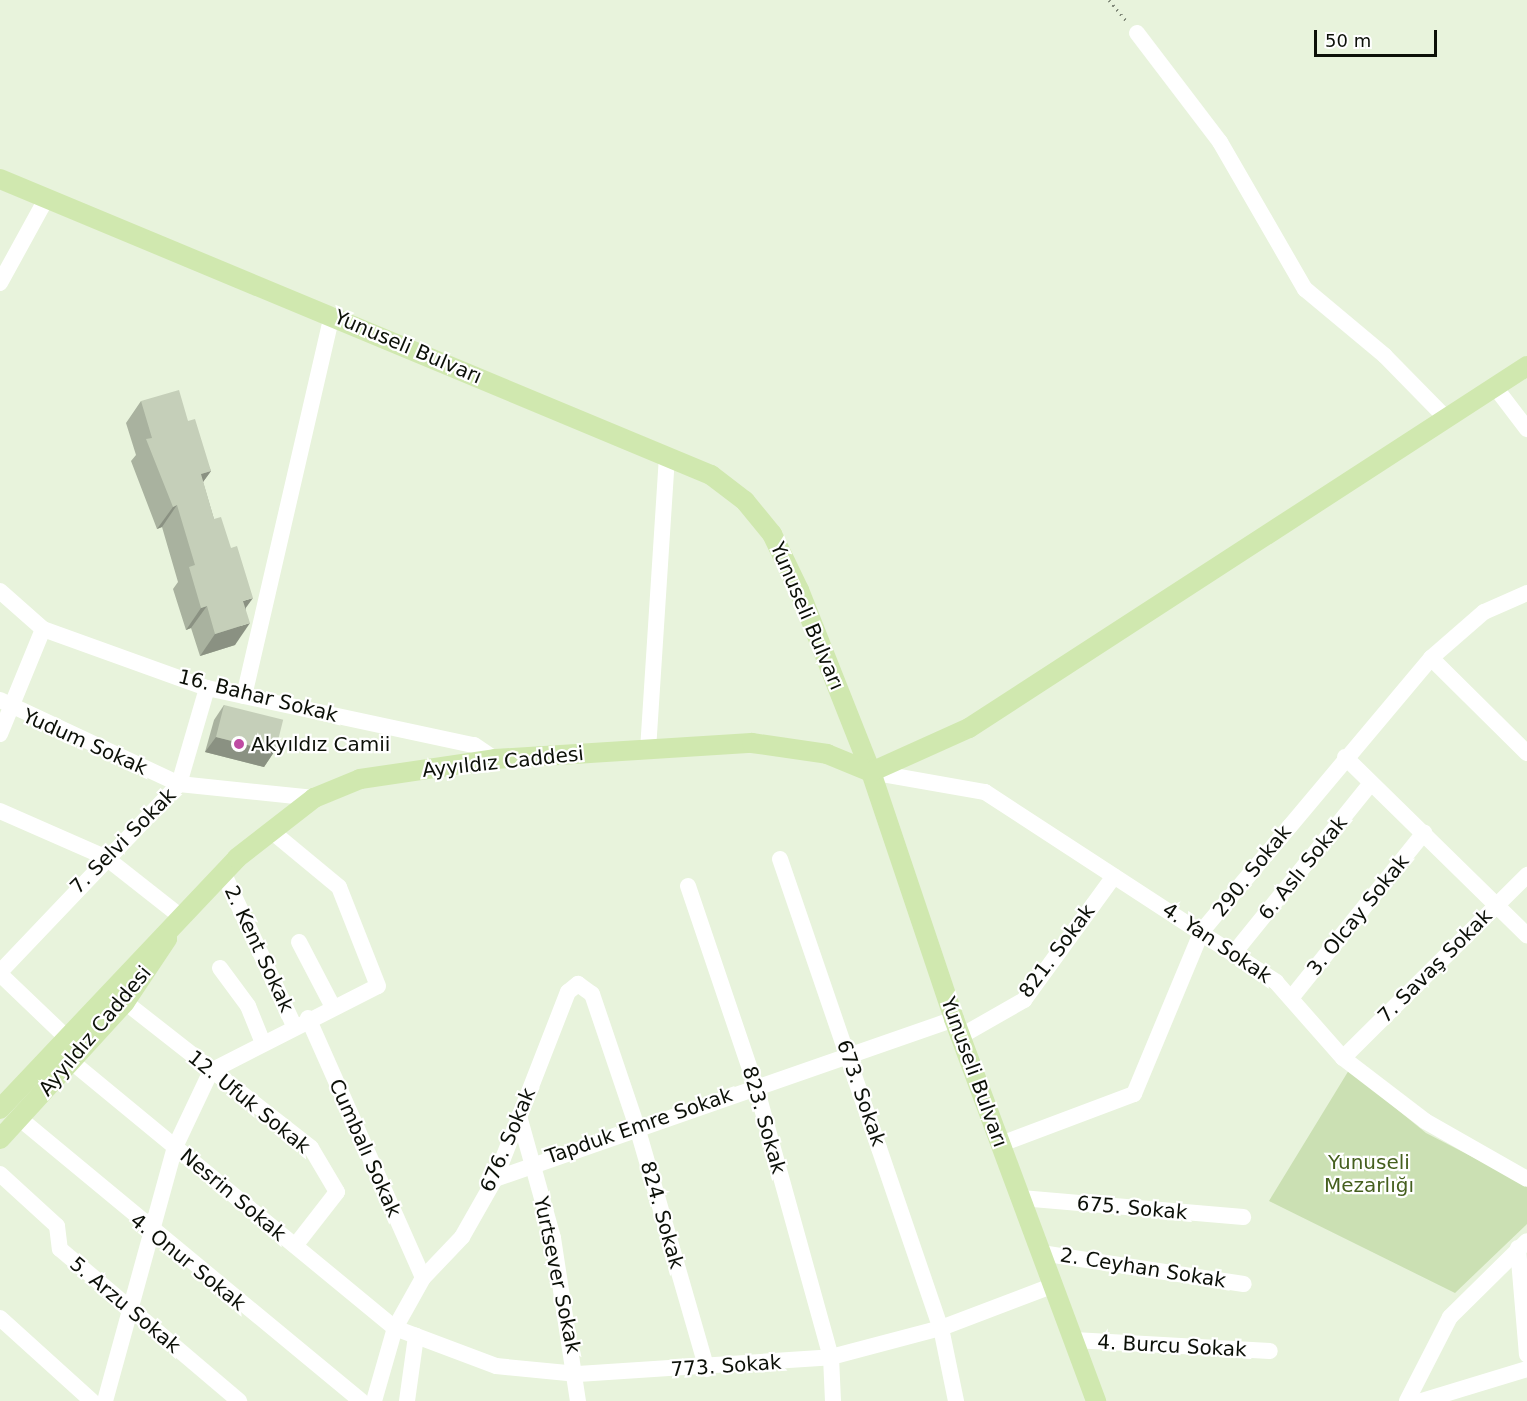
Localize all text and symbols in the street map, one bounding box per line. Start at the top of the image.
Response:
scale bar [1317,18,1440,56]
text: 50 m [1325,30,1371,51]
street label: Yunuseli Bulvarı [331,305,485,389]
street label: Yunuseli Bulvarı [765,539,849,693]
street label: 16. Bahar Sokak [176,665,340,727]
street label: Yudum Sokak [19,704,151,780]
place label: Akyıldız Camii [251,732,390,756]
marker: Akyıldız Camii [232,737,246,751]
street label: Ayyıldız Caddesi [421,742,585,782]
street label: 7. Selvi Sokak [65,783,181,899]
street label: 6. Aslı Sokak [1254,811,1352,925]
street label: 290. Sokak [1208,820,1296,922]
street label: 3. Olcay Sokak [1302,850,1414,980]
street label: 2. Kent Sokak [219,882,299,1016]
street label: 4. Yan Sokak [1158,898,1276,988]
street label: 821. Sokak [1014,899,1100,1003]
street label: 7. Savaş Sokak [1373,904,1497,1028]
street label: Ayyıldız Caddesi [34,961,156,1101]
street label: Yunuseli Bulvarı [936,994,1012,1150]
street label: 673. Sokak [832,1037,890,1149]
street label: 12. Ufuk Sokak [183,1045,315,1159]
street label: 823. Sokak [737,1063,791,1177]
street label: Cumbalı Sokak [324,1075,406,1221]
street label: Tapduk Emre Sokak [543,1083,735,1169]
street label: 676. Sokak [475,1084,541,1196]
street label: Nesrin Sokak [175,1144,291,1246]
park label: Yunuseli Mezarlığı [1324,1151,1414,1198]
street label: 824. Sokak [635,1158,689,1272]
street label: 675. Sokak [1076,1191,1188,1225]
street label: Yurtsever Sokak [529,1194,585,1356]
street label: 4. Onur Sokak [126,1208,250,1316]
street label: 2. Ceyhan Sokak [1058,1243,1228,1293]
street label: 5. Arzu Sokak [65,1252,185,1358]
street label: 4. Burcu Sokak [1097,1330,1247,1362]
street label: 773. Sokak [670,1350,782,1382]

